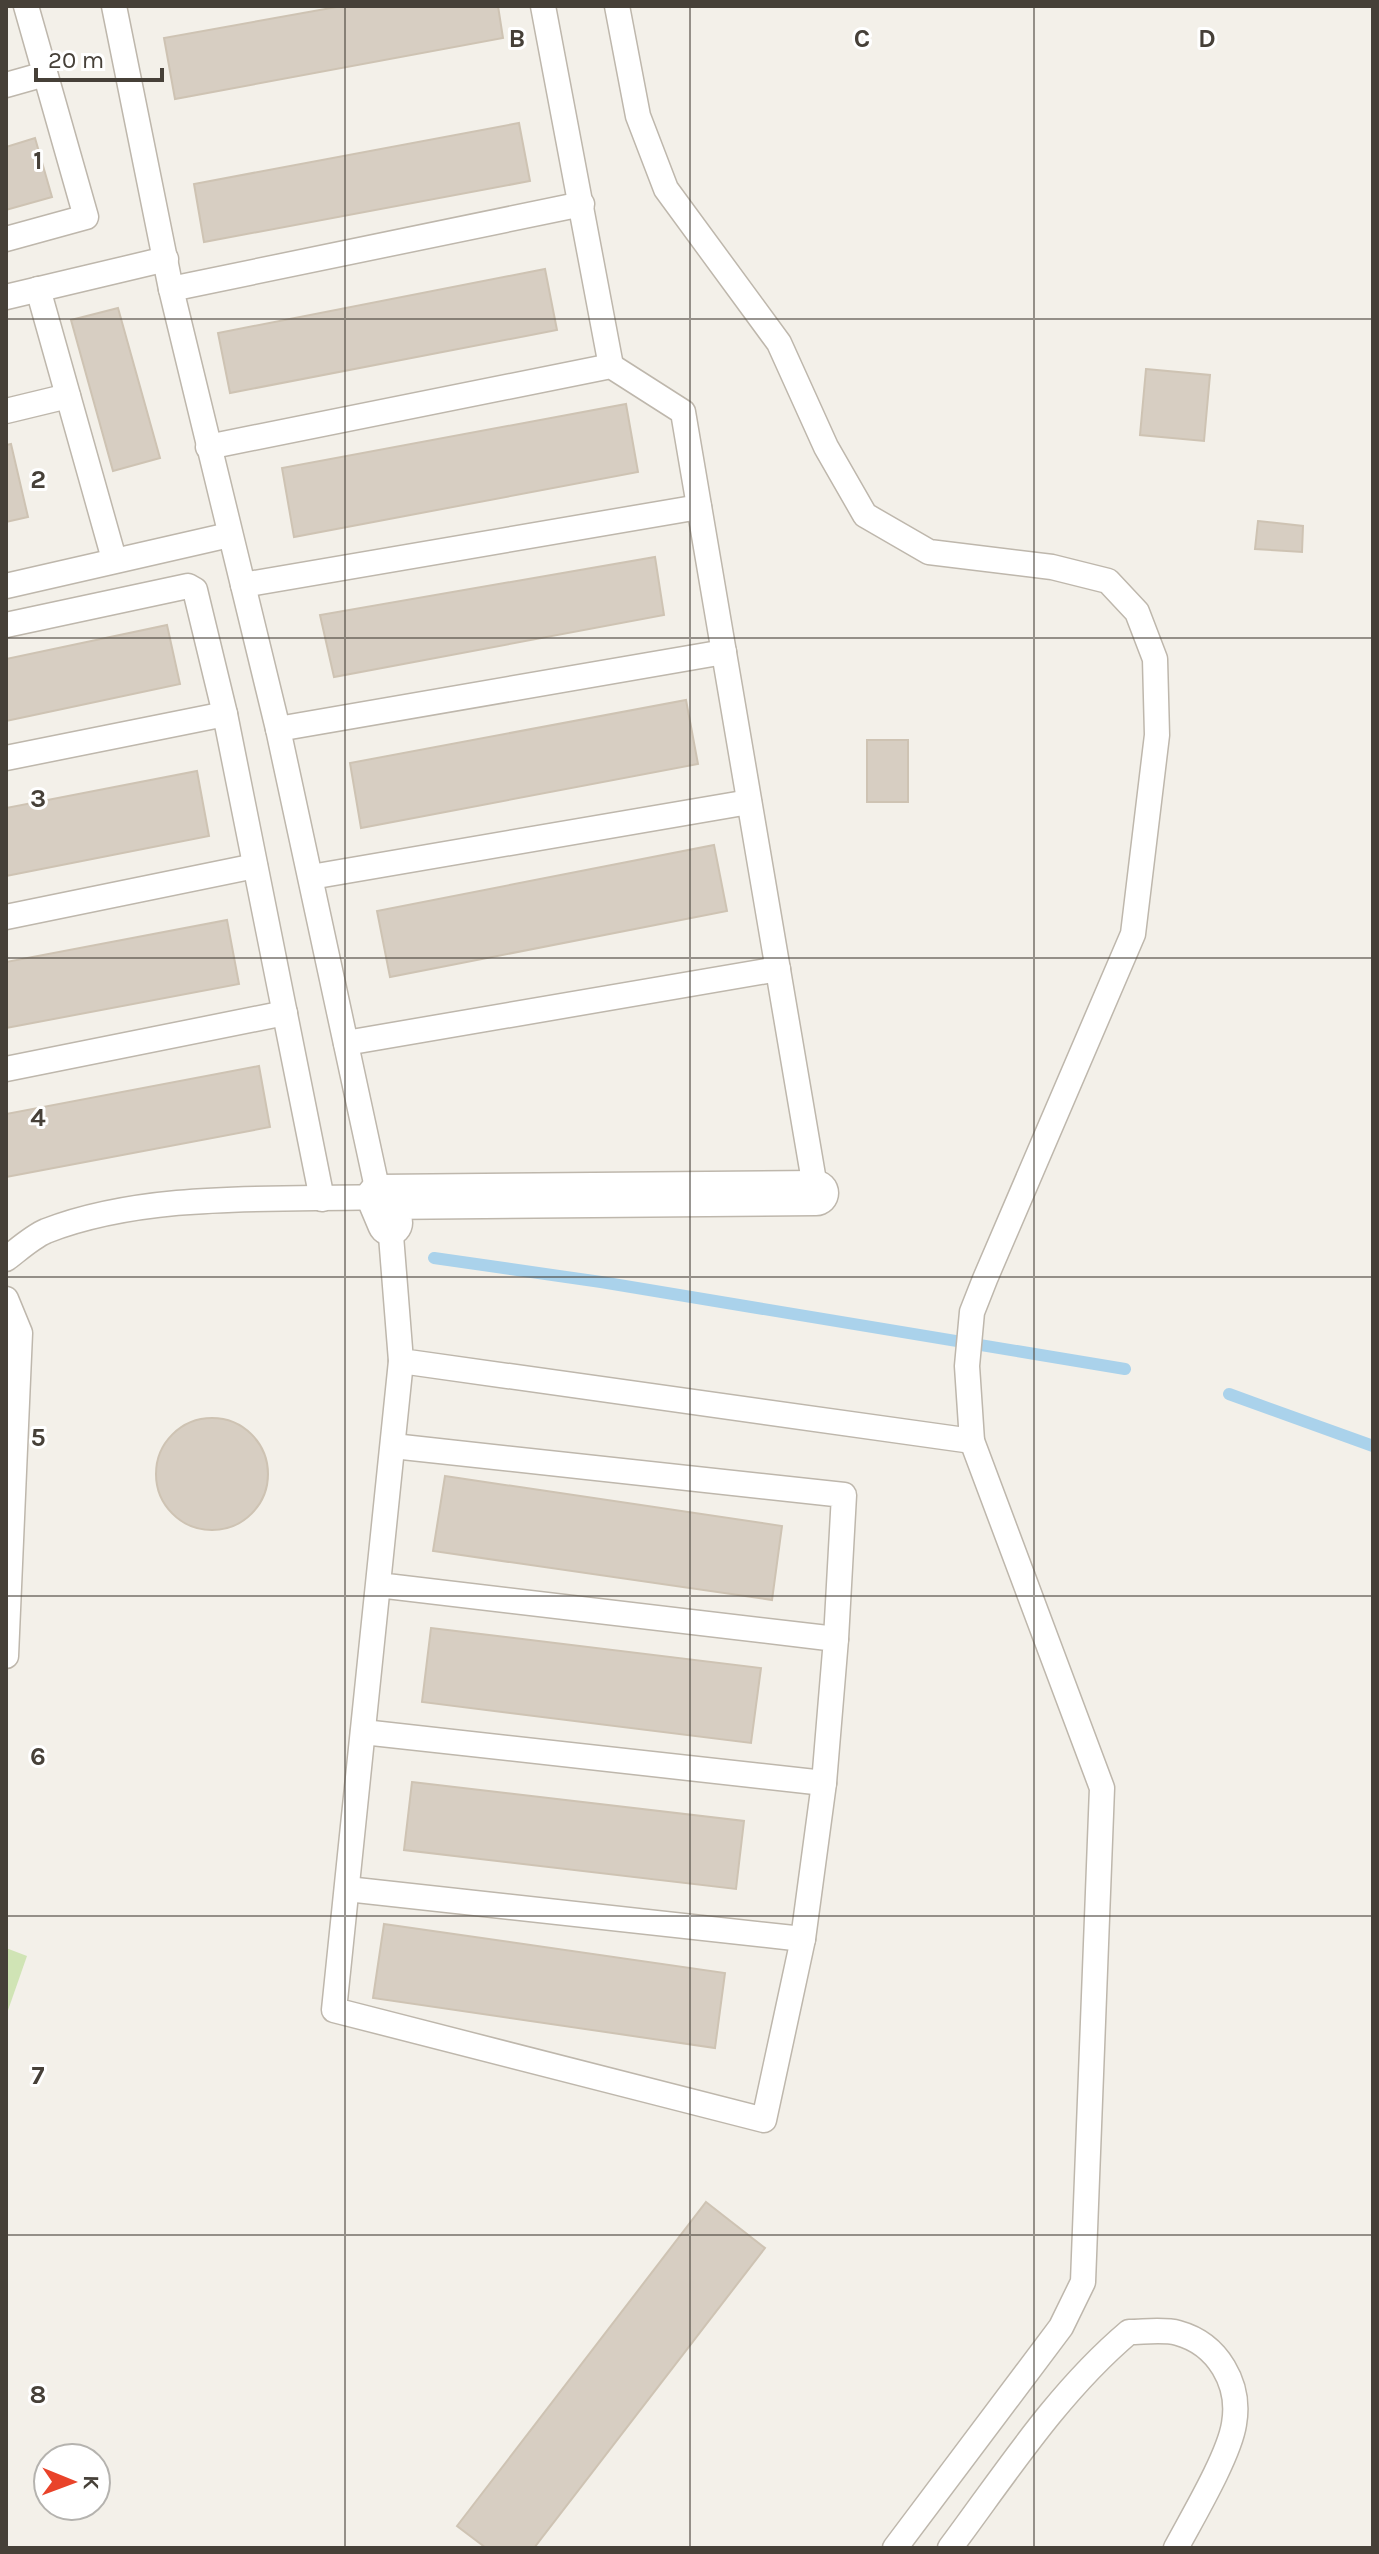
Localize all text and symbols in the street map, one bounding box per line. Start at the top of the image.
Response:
text: B [509,23,525,54]
text: C [854,23,870,54]
text: D [1198,23,1216,54]
scale bar [36,32,162,82]
text: 20 m [48,46,104,74]
text: 1 [33,145,43,176]
text: 2 [30,464,46,495]
text: 3 [30,783,46,814]
text: 4 [30,1102,46,1133]
text: 5 [30,1422,46,1453]
text: 6 [30,1741,46,1772]
text: 7 [32,2060,45,2091]
text: 8 [30,2379,46,2410]
north arrow [32,2442,112,2522]
text: K [78,2475,104,2490]

